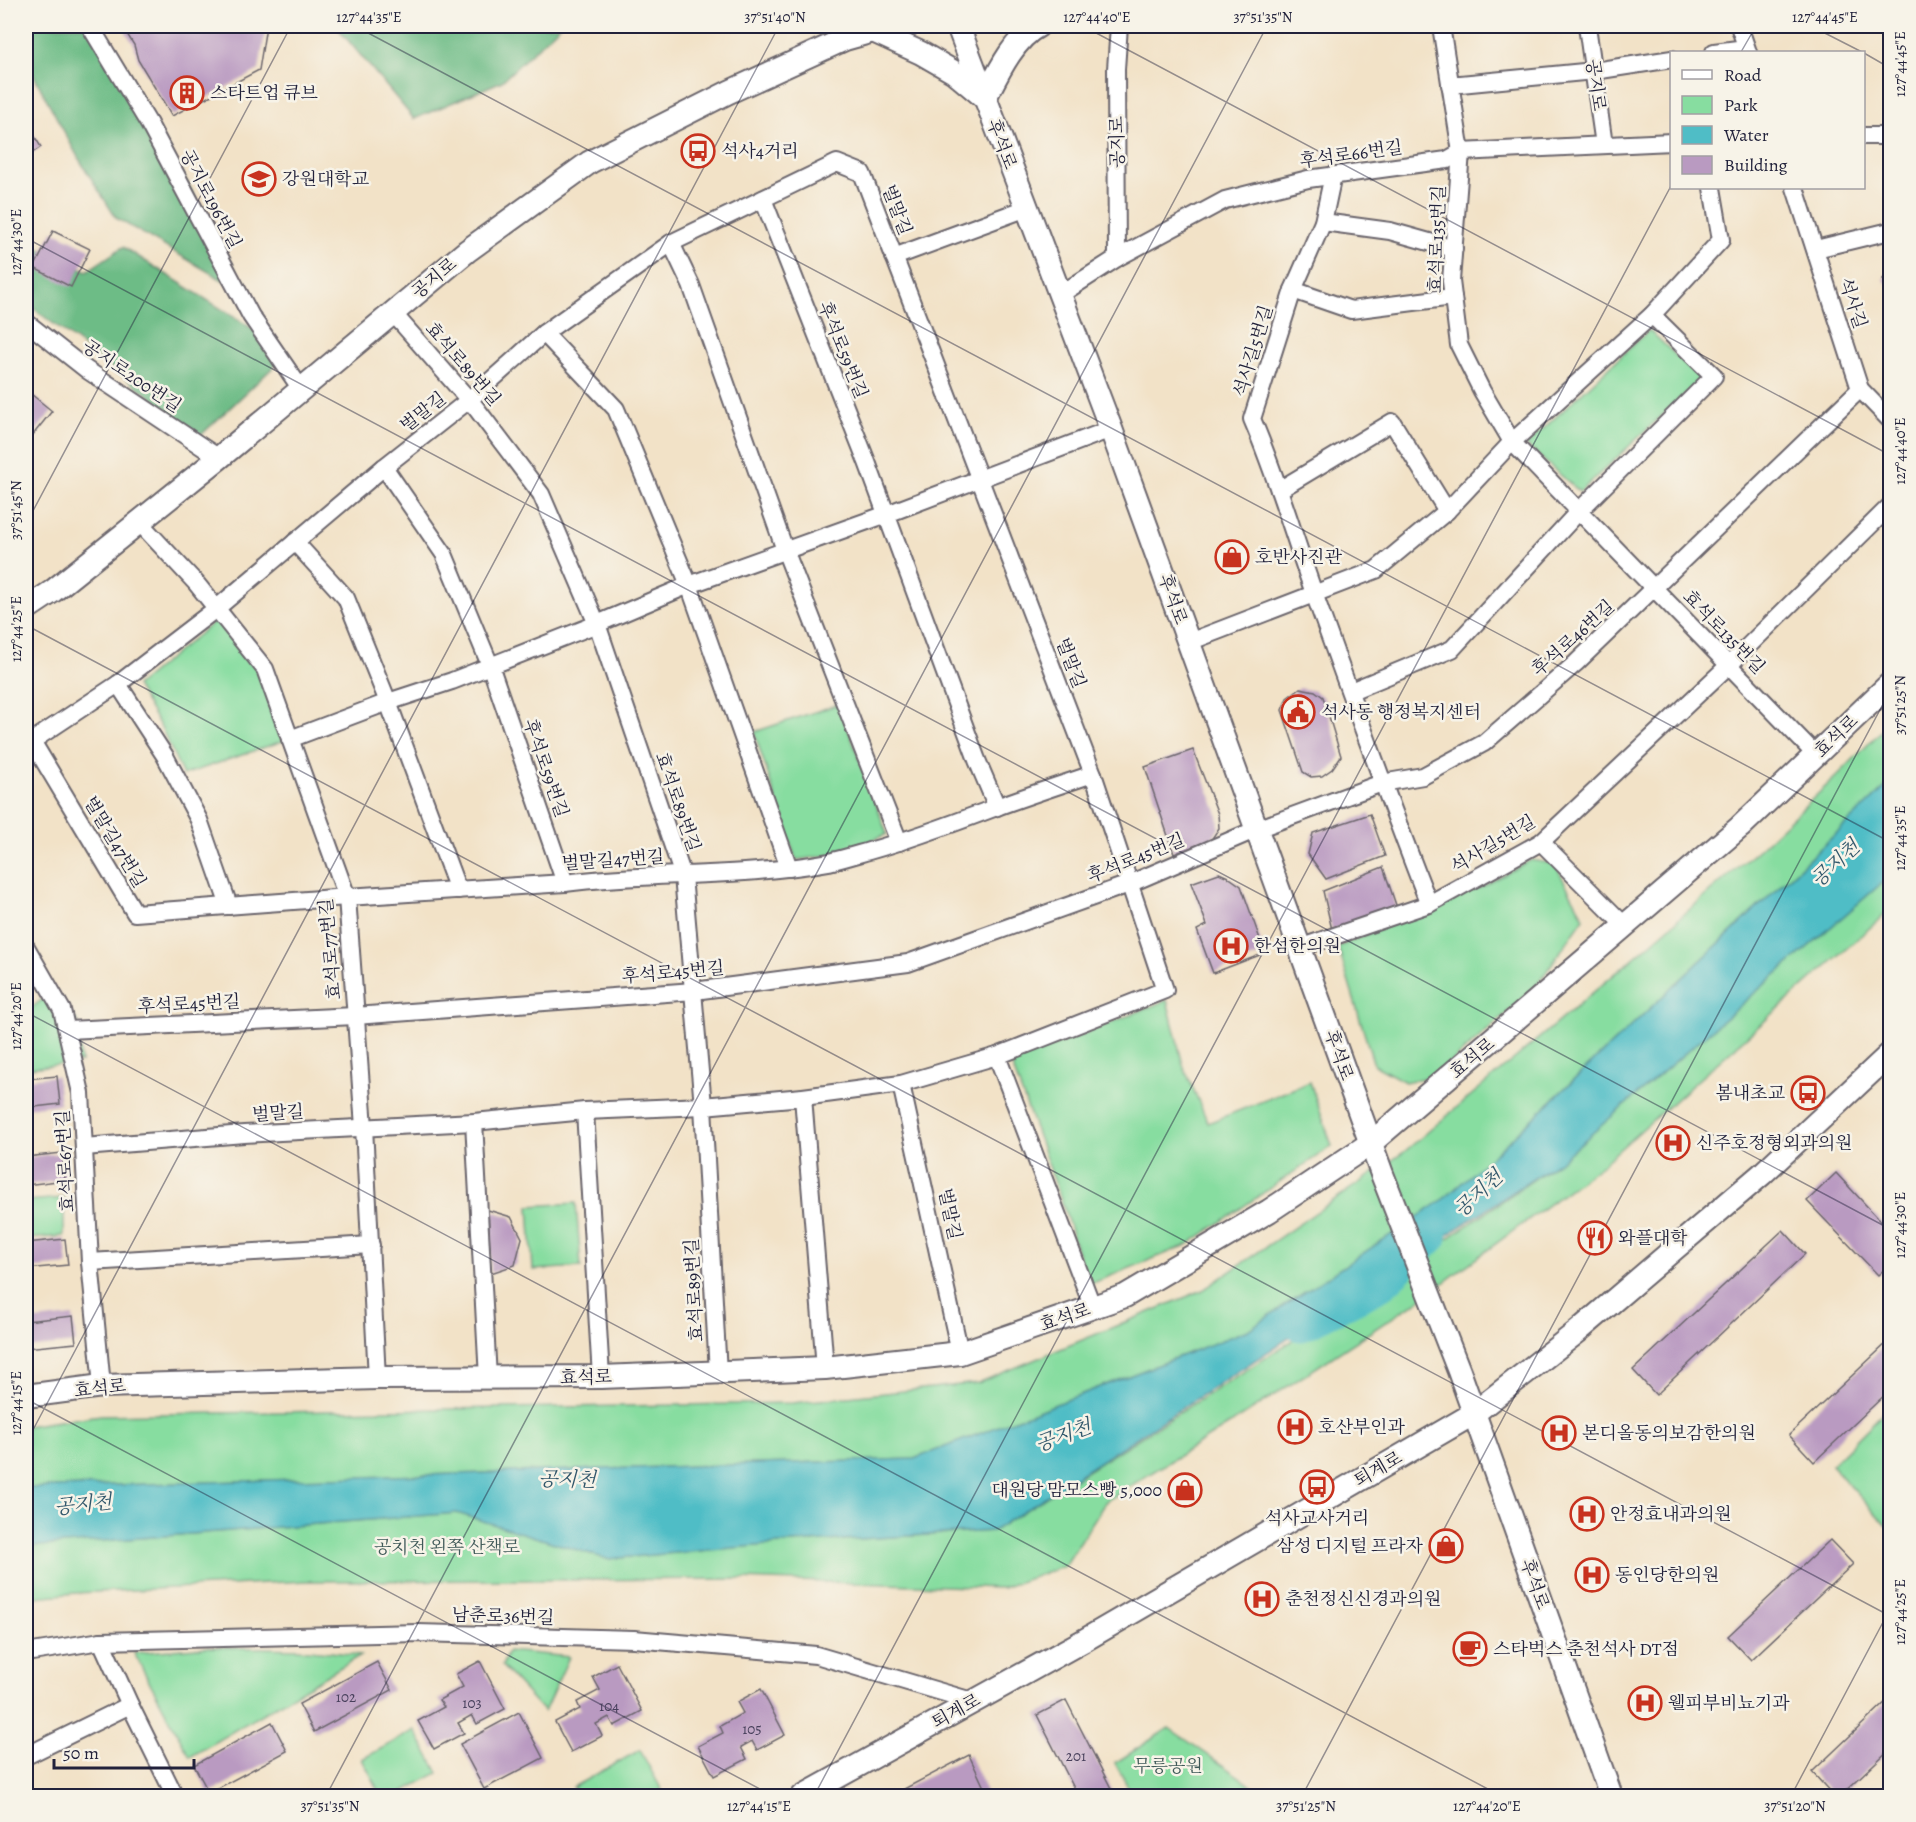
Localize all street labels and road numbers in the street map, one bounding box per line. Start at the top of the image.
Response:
street label: 공지로 [1580,57,1612,113]
street label: 후석로 [981,115,1023,173]
street label: 공지로 [1105,116,1129,168]
street label: 후석로66번길 [1298,135,1404,173]
street label: 공지로196번길 [175,145,247,253]
street label: 벌말길 [876,181,918,239]
street label: 효석로135번길 [1423,184,1451,294]
street label: 공지로 [406,252,462,304]
street label: 석사길 [1834,274,1872,332]
street label: 후석로59번길 [813,298,873,402]
street label: 석사길5번길 [1228,302,1278,400]
street label: 효석로89번길 [420,317,506,411]
street label: 공지로200번길 [78,334,186,418]
street label: 벌말길 [395,386,451,438]
street label: 후석로 [1153,570,1193,628]
street label: 효석로135번길 [1678,585,1770,679]
street label: 후석로46번길 [1527,594,1619,682]
street label: 벌말길 [1050,634,1092,692]
street label: 효석로 [1809,709,1863,763]
street label: 후석로59번길 [518,715,574,821]
street label: 효석로89번길 [650,749,706,855]
street label: 벌말길47번길 [78,792,152,892]
street label: 석사길5번길 [1446,809,1540,879]
street label: 후석로45번길 [1084,828,1188,888]
street label: 벌말길47번길 [561,844,665,876]
street label: 효석로77번길 [314,897,346,1001]
street label: 후석로45번길 [621,956,725,988]
street label: 후석로45번길 [137,989,241,1019]
street label: 후석로 [1319,1026,1359,1084]
street label: 효석로 [1444,1032,1500,1084]
street label: 벌말길 [251,1099,305,1127]
street label: 효석로67번길 [50,1109,80,1213]
street label: 벌말길 [933,1186,967,1242]
street label: 효석로89번길 [679,1238,709,1342]
street label: 효석로 [1036,1297,1094,1337]
street label: 효석로 [560,1365,612,1389]
street label: 효석로 [73,1373,127,1403]
street label: 퇴계로 [1349,1446,1407,1492]
street label: 후석로 [1515,1555,1555,1613]
street label: 남춘로36번길 [451,1602,555,1630]
street label: 퇴계로 [927,1688,985,1734]

